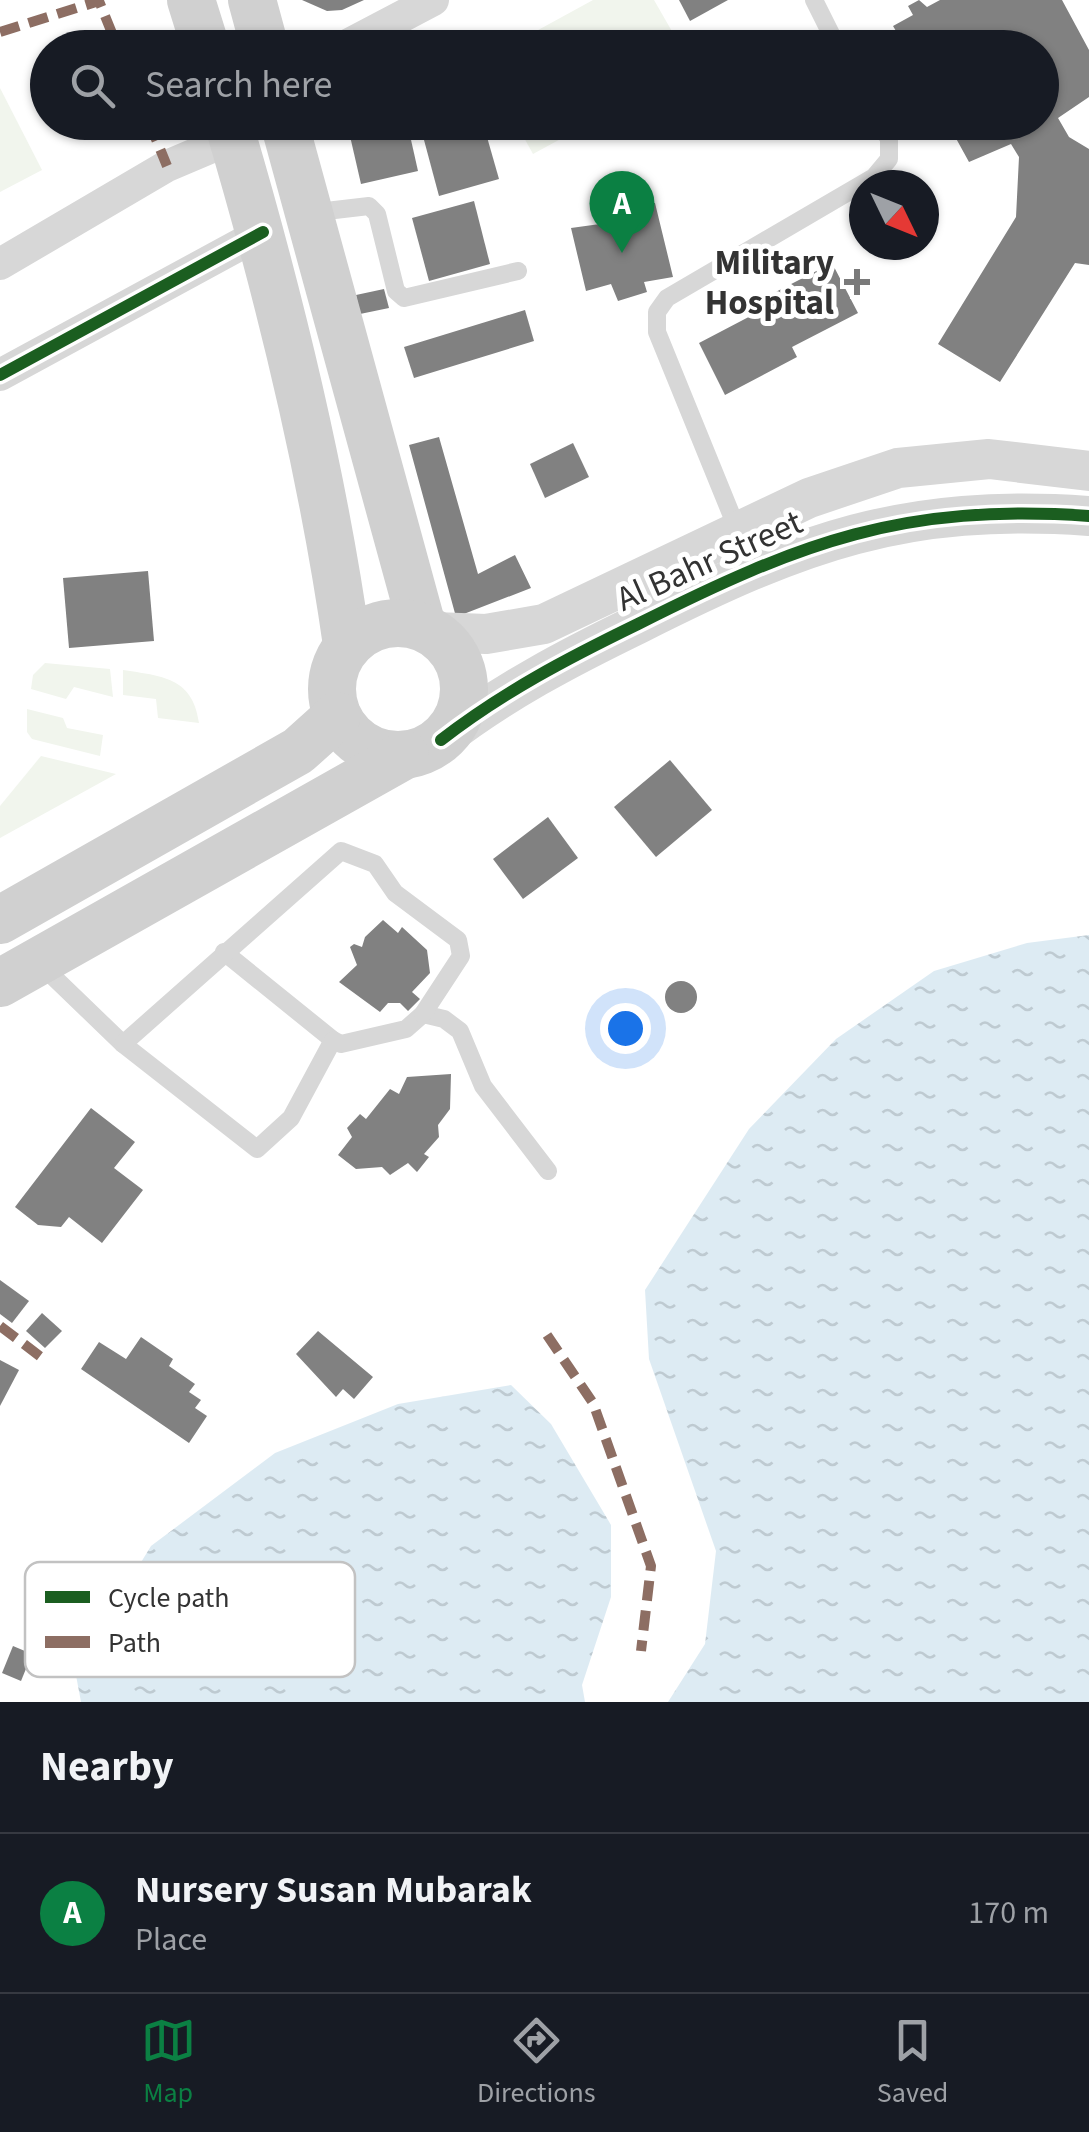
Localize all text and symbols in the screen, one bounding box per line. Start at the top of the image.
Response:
search box [30,30,1059,140]
icon: search [65,58,120,113]
text: Search here [145,58,332,112]
pin: A [590,170,654,253]
north arrow [849,170,939,260]
place label: Military Hospital [705,238,834,328]
marker: Military Hospital [844,269,870,295]
street label: Al Bahr Street [608,498,811,624]
your location [600,1003,651,1054]
legend [25,1562,355,1677]
text: Cycle path [108,1578,230,1618]
text: Path [108,1623,161,1663]
text: Nearby [40,1737,174,1797]
text: Nursery Susan Mubarak [135,1863,532,1917]
text: A [63,1890,82,1936]
text: 170 m [968,1890,1049,1936]
text: Place [135,1917,207,1963]
tab: Map [141,2013,196,2113]
tab: Directions [477,2013,596,2113]
tab: Saved [877,2013,948,2113]

